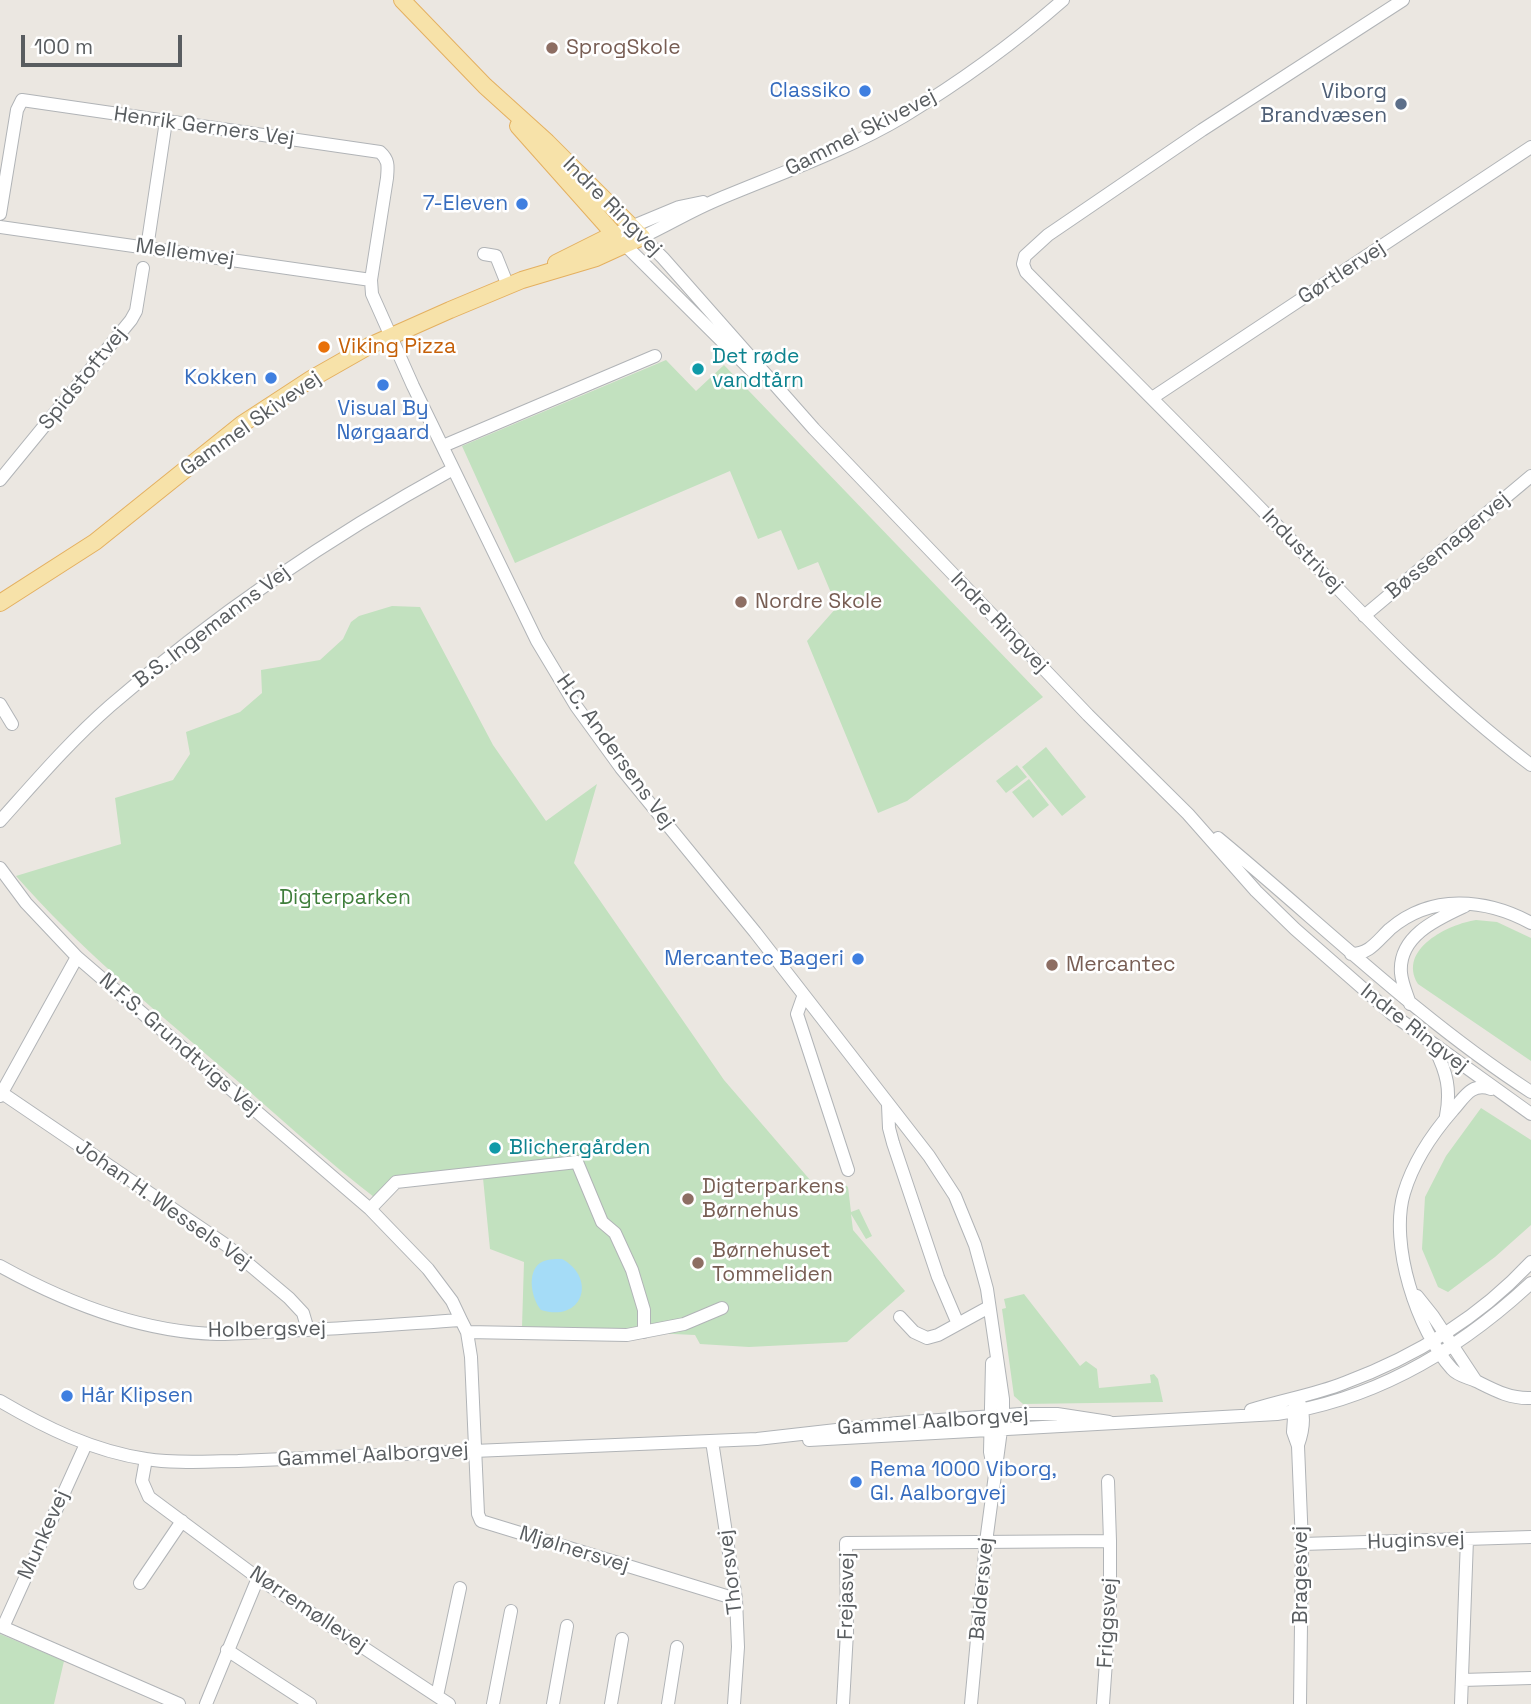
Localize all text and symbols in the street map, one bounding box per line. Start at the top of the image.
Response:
scale bar [24,21,186,65]
text: 100 m [34,33,93,60]
place label: SprogSkole [566,35,681,61]
marker: SprogSkole [544,40,560,56]
place label: Classiko [769,78,851,104]
place label: Viborg Brandvæsen [1260,79,1387,129]
marker: Classiko [857,83,873,99]
street label: Gammel Skivevej [781,84,941,182]
marker: Viborg Brandvæsen [1393,96,1409,112]
street label: Henrik Gerners Vej [112,102,296,152]
street label: Indre Ringvej [557,152,667,262]
place label: 7-Eleven [423,191,508,217]
marker: 7-Eleven [514,196,530,212]
street label: Mellemvej [134,234,236,272]
street label: Gørtlervej [1294,236,1390,310]
street label: Spidstoftvej [34,323,132,435]
place label: Viking Pizza [338,334,456,360]
marker: Viking Pizza [316,339,332,355]
place label: Det røde vandtårn [712,344,804,394]
marker: Det røde vandtårn [690,361,706,377]
place label: Kokken [184,365,257,391]
street label: Gammel Skivevej [176,366,326,482]
marker: Kokken [263,370,279,386]
marker: Visual By Nørgaard [375,377,391,393]
place label: Visual By Nørgaard [336,396,430,446]
street label: Bøssemagervej [1381,487,1515,605]
street label: Industrivej [1256,504,1348,598]
street label: B.S. Ingemanns Vej [129,560,295,694]
street label: Indre Ringvej [945,567,1053,679]
place label: Nordre Skole [755,589,883,615]
marker: Nordre Skole [733,594,749,610]
street label: H.C. Andersens Vej [550,670,680,834]
park label: Digterparken [279,885,411,911]
place label: Mercantec Bageri [664,946,844,972]
marker: Mercantec Bageri [850,951,866,967]
place label: Mercantec [1066,952,1176,978]
marker: Mercantec [1044,957,1060,973]
street label: N.F.S. Grundtvigs Vej [93,968,265,1122]
street label: Indre Ringvej [1355,979,1473,1079]
street label: Johan H. Wessels Vej [70,1135,256,1275]
place label: Blichergården [509,1135,650,1161]
marker: Blichergården [487,1140,503,1156]
place label: Digterparkens Børnehus [702,1174,845,1224]
marker: Digterparkens Børnehus [680,1191,696,1207]
place label: Børnehuset Tommeliden [712,1238,833,1288]
marker: Børnehuset Tommeliden [690,1255,706,1271]
street label: Holbergsvej [208,1316,326,1344]
place label: Hår Klipsen [81,1383,193,1409]
marker: Hår Klipsen [59,1388,75,1404]
street label: Gammel Aalborgvej [837,1403,1029,1441]
street label: Gammel Aalborgvej [277,1437,469,1473]
place label: Rema 1000 Viborg, Gl. Aalborgvej [870,1457,1057,1507]
marker: Rema 1000 Viborg, Gl. Aalborgvej [848,1474,864,1490]
street label: Munkevej [13,1486,75,1584]
street label: Mjølnersvej [516,1521,632,1579]
street label: Bragesvej [1288,1526,1314,1624]
street label: Huginsvej [1367,1527,1465,1555]
street label: Thorsvej [713,1528,749,1616]
street label: Baldersvej [965,1536,999,1642]
street label: Frejasvej [834,1552,860,1640]
street label: Nørremøllevej [244,1561,372,1659]
street label: Friggsvej [1093,1577,1123,1669]

